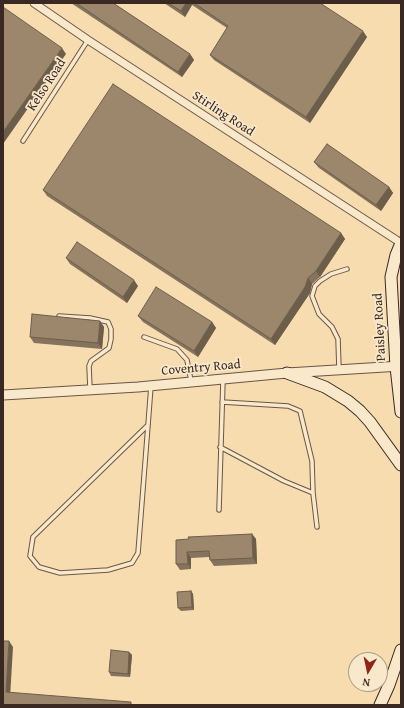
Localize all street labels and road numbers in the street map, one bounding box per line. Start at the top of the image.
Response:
street label: Kelso Road [24,56,70,114]
street label: Stirling Road [189,88,257,140]
street label: Paisley Road [370,293,390,361]
street label: Coventry Road [161,357,241,379]

